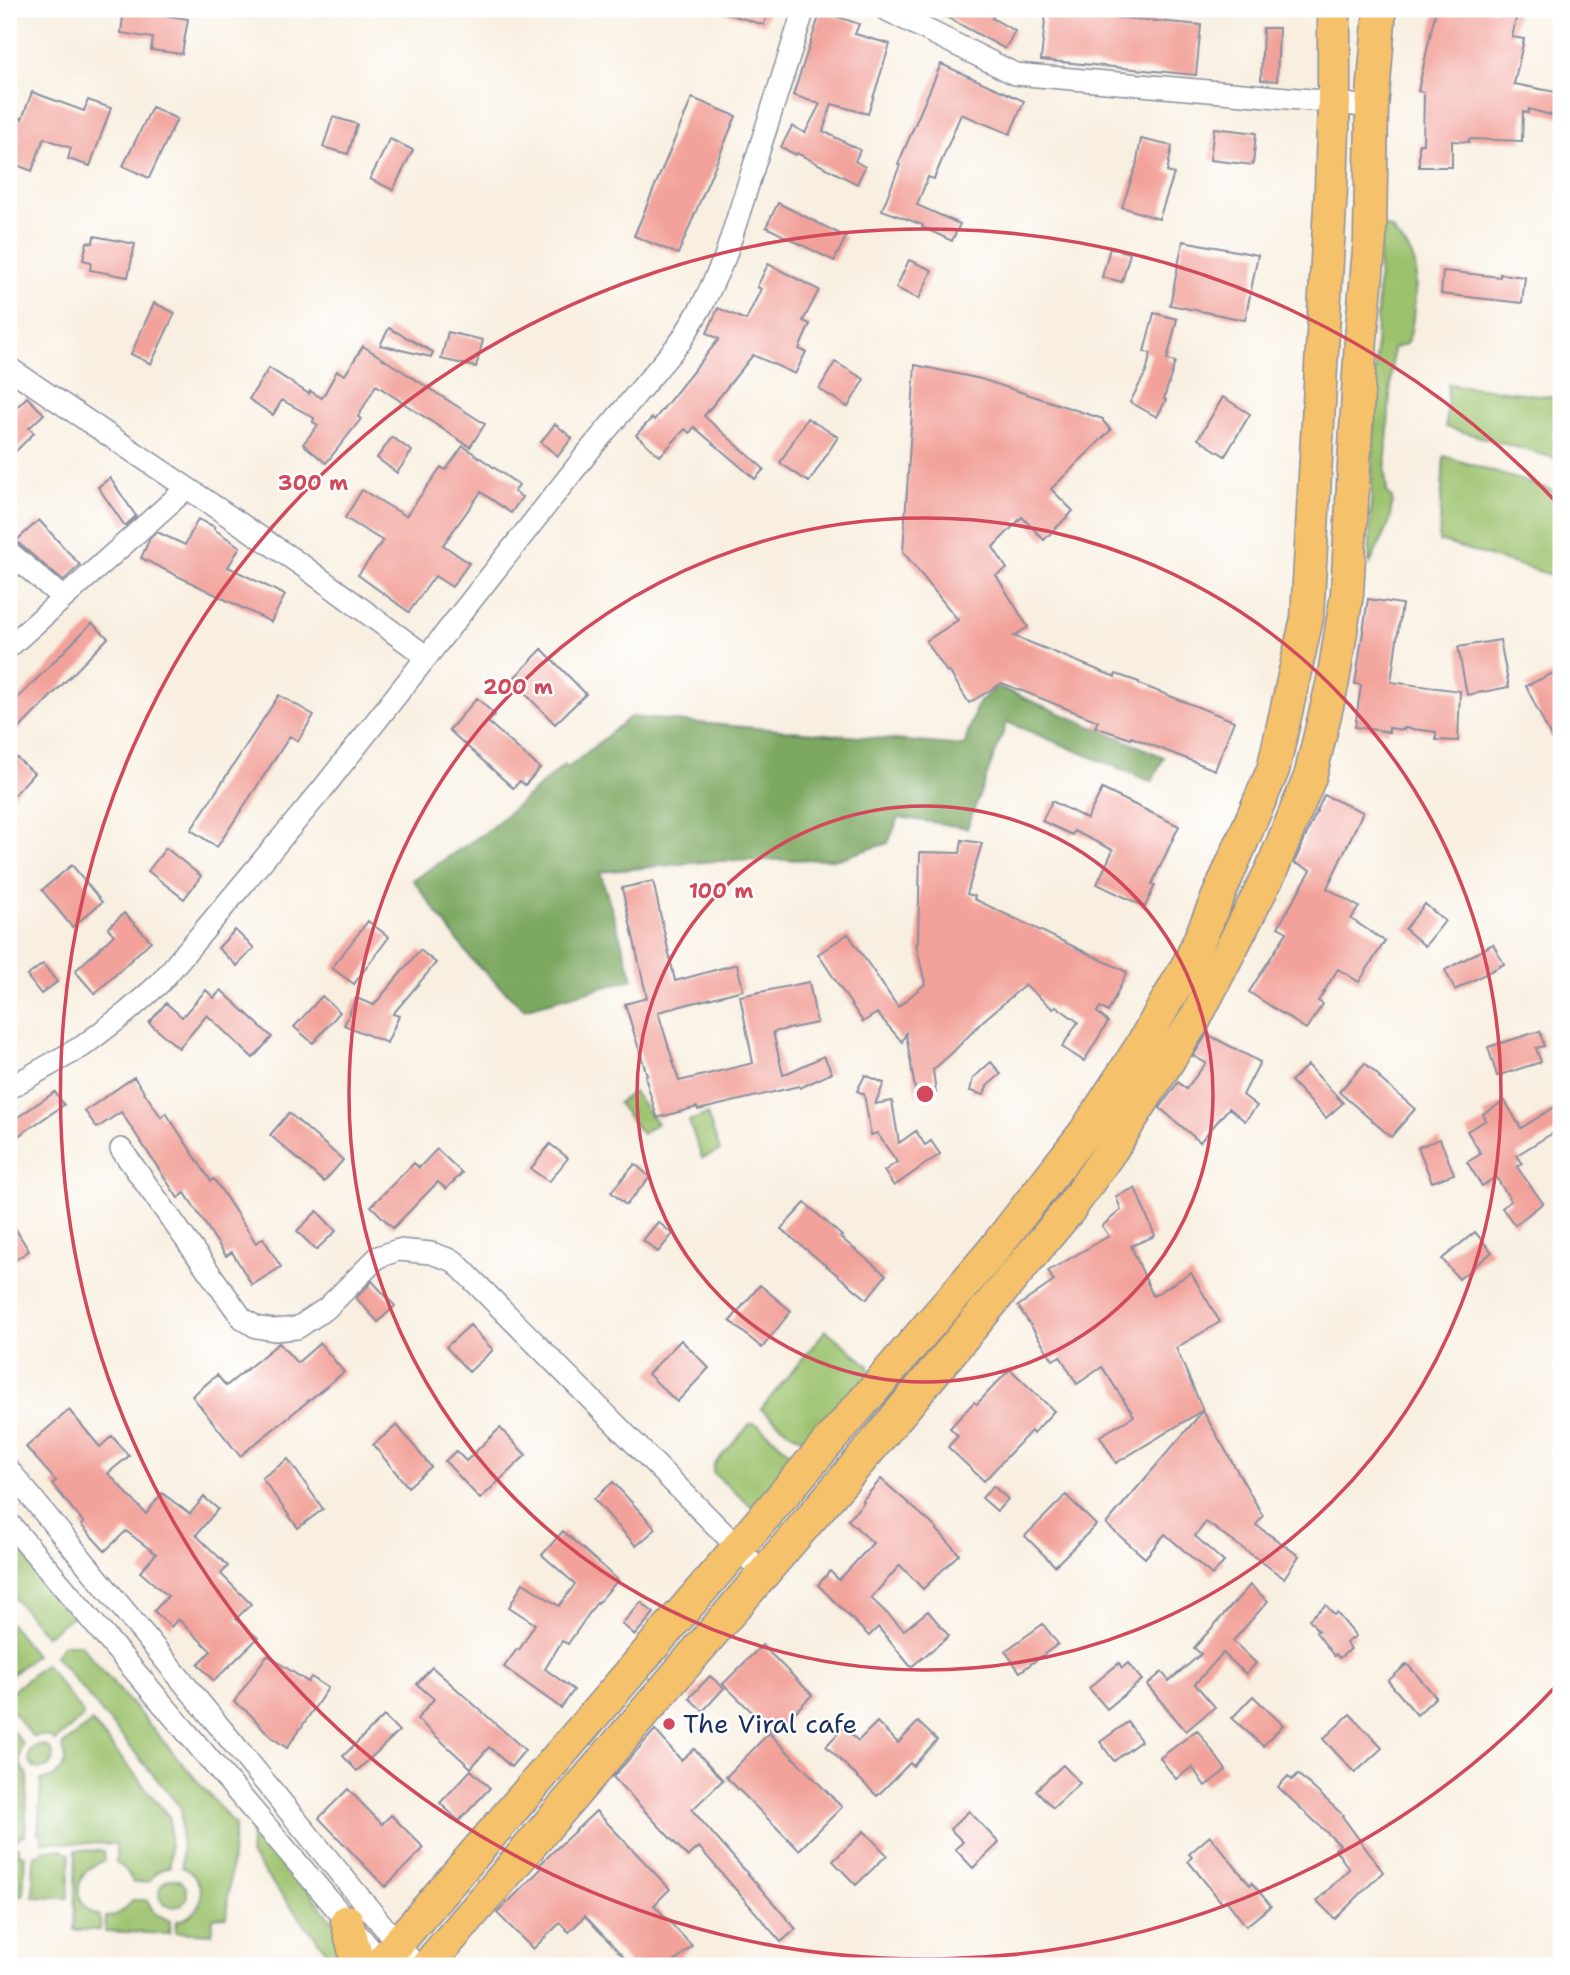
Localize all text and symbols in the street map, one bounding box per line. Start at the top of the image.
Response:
text: 300 m [278,469,348,497]
text: 200 m [483,673,553,701]
text: 100 m [689,877,753,905]
centre of rings [913,1082,937,1106]
place label: The Viral cafe [683,1706,857,1741]
marker: The Viral cafe [661,1716,677,1732]

